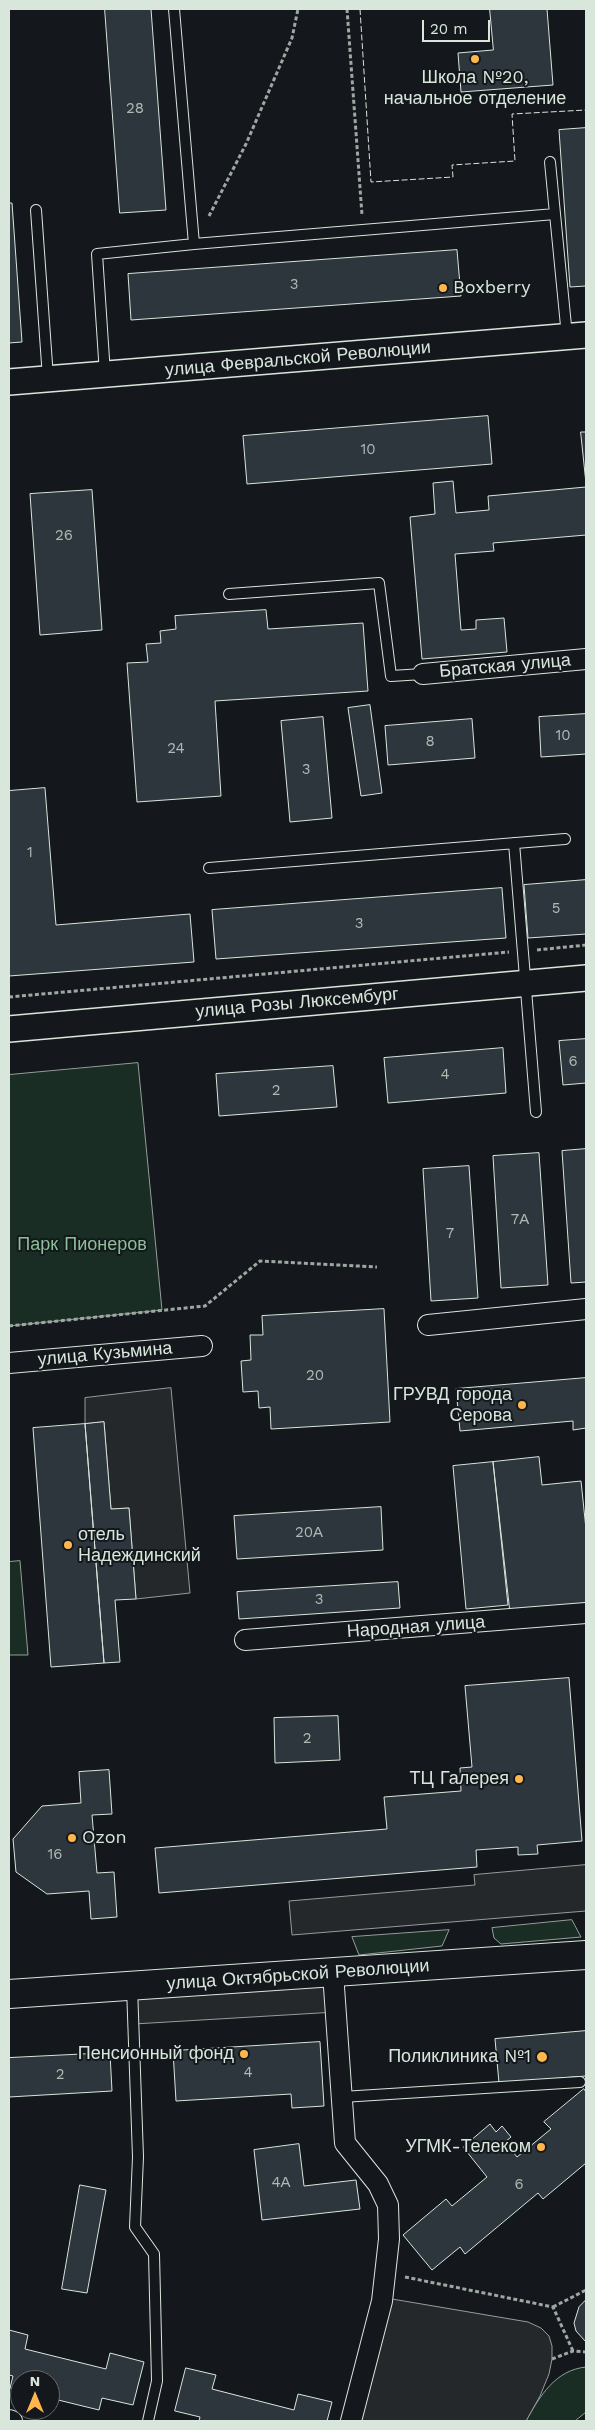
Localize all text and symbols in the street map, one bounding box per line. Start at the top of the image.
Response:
scale bar [425,10,492,42]
text: 20 m [430,20,468,38]
marker: Школа №20, начальное отделение [469,53,481,65]
place label: Школа №20, начальное отделение [384,67,566,110]
house number: 28 [126,100,144,118]
house number: 3 [290,276,298,294]
place label: Boxberry [453,277,530,299]
marker: Boxberry [437,282,449,294]
street label: улица Февральской Революции [164,337,432,381]
house number: 10 [360,441,376,459]
house number: 26 [55,527,73,545]
street label: Братская улица [438,649,572,683]
house number: 10 [555,727,571,745]
house number: 8 [425,733,435,751]
house number: 24 [167,740,185,758]
house number: 3 [302,761,310,779]
house number: 1 [27,844,33,862]
house number: 5 [552,900,560,918]
house number: 3 [355,915,363,933]
street label: улица Розы Люксембург [195,983,399,1023]
house number: 6 [568,1053,578,1071]
house number: 4 [440,1066,450,1084]
house number: 2 [272,1082,280,1100]
house number: 7А [511,1211,529,1229]
house number: 7 [446,1225,454,1243]
park label: Парк Пионеров [17,1234,147,1256]
street label: улица Кузьмина [37,1337,173,1371]
house number: 20 [306,1367,324,1385]
place label: ГРУВД города Серова [393,1384,512,1426]
marker: ГРУВД города Серова [516,1399,528,1411]
place label: отель Надеждинский [78,1524,201,1566]
house number: 20А [295,1524,323,1542]
marker: отель Надеждинский [62,1539,74,1551]
house number: 3 [315,1591,323,1609]
street label: Народная улица [346,1611,486,1643]
house number: 2 [303,1730,311,1748]
place label: ТЦ Галерея [410,1768,509,1790]
marker: ТЦ Галерея [513,1773,525,1785]
place label: Ozon [82,1827,127,1849]
marker: Ozon [66,1832,78,1844]
house number: 16 [48,1846,62,1864]
street label: улица Октябрьской Революции [166,1955,430,1995]
place label: Пенсионный фонд [78,2043,234,2065]
place label: Поликлиника №1 [388,2046,531,2068]
marker: Пенсионный фонд [238,2048,250,2060]
marker: Поликлиника №1 [535,2050,549,2064]
house number: 4 [243,2064,253,2082]
house number: 2 [56,2066,64,2084]
place label: УГМК-Телеком [405,2136,531,2158]
marker: УГМК-Телеком [535,2141,547,2153]
house number: 4А [271,2174,291,2192]
house number: 6 [514,2176,524,2194]
north arrow [10,2370,60,2420]
text: N [30,2373,40,2389]

